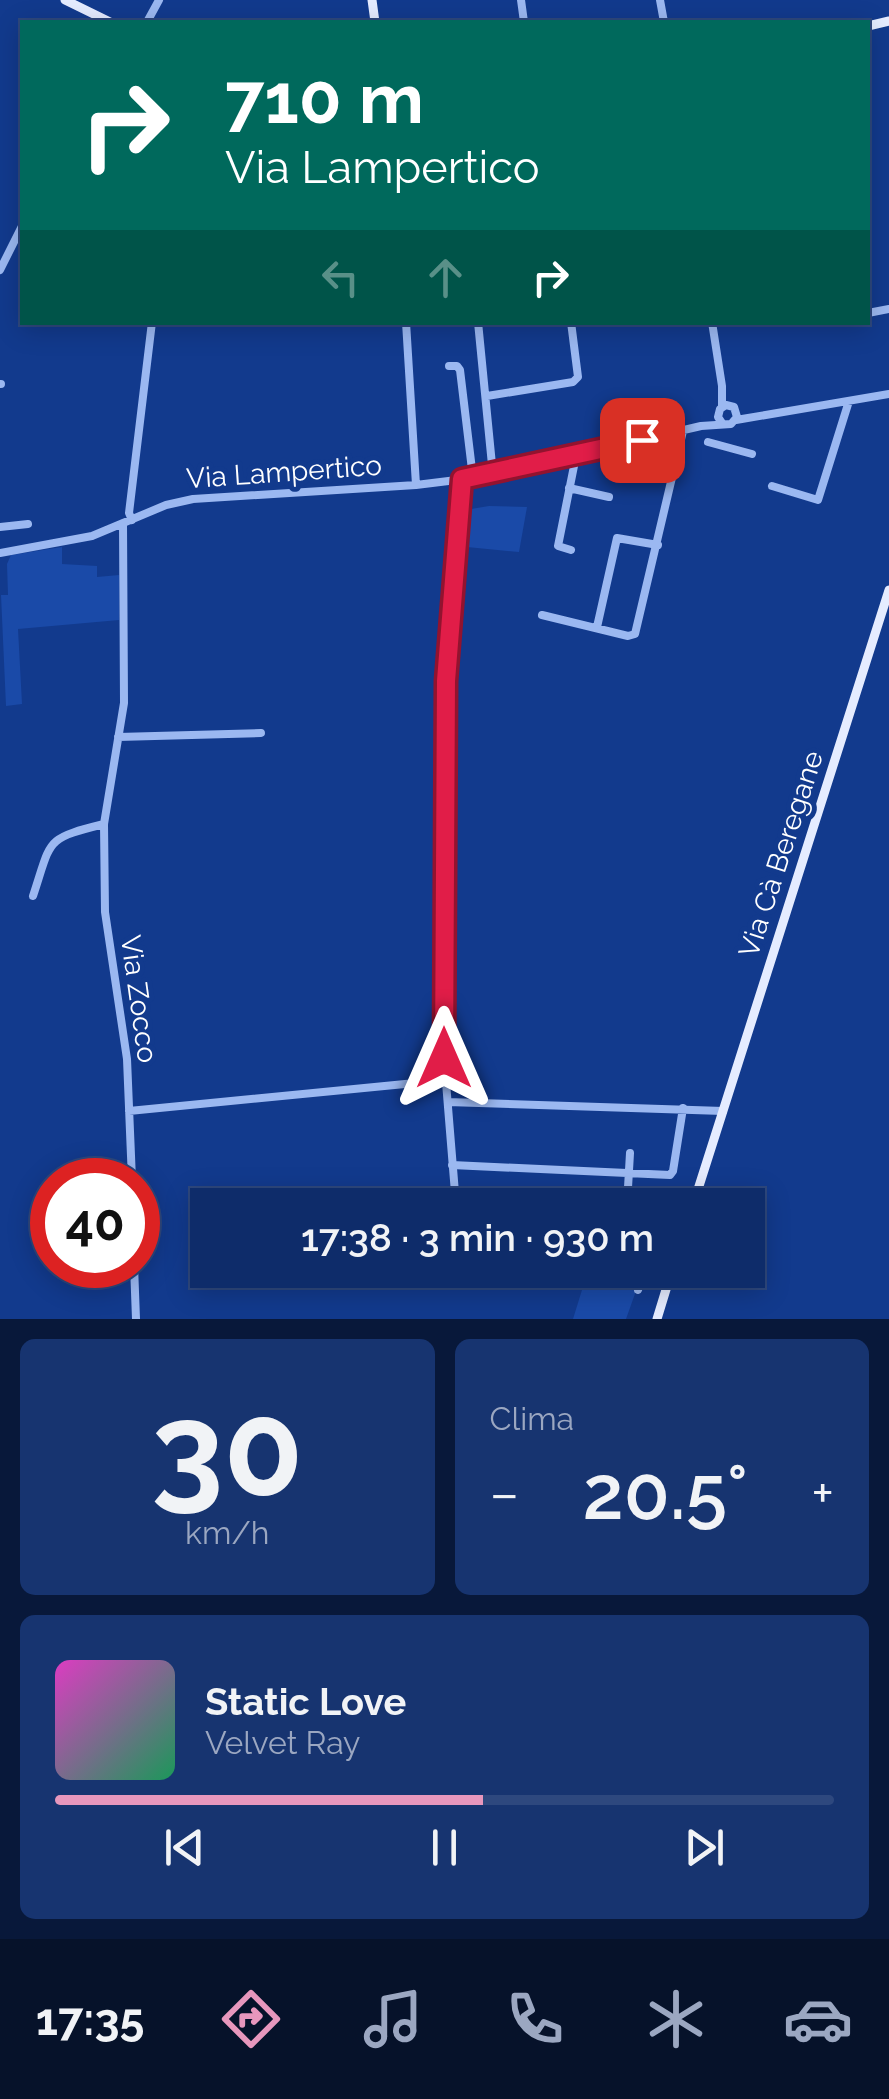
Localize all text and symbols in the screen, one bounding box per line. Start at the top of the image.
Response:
text: 710 m [225,57,424,139]
icon: right [60,60,190,190]
text: Via Lampertico [225,141,540,194]
icon: left [313,250,368,305]
icon: ahead [418,250,473,305]
icon: right [523,250,578,305]
pin [600,398,685,483]
icon: arrive [615,413,670,468]
street label: Via Lampertico [185,449,383,495]
street label: Via Cà Beregane [732,746,830,962]
street label: Via Zocco [114,933,164,1065]
position arrow [392,1006,496,1110]
speed limit sign: 40 [30,1158,160,1288]
text: 17:38 · 3 min · 930 m [301,1215,654,1260]
text: 30 [151,1373,303,1525]
text: Clima [490,1400,574,1437]
text: 20.5° [582,1448,748,1537]
text: − [490,1461,519,1526]
text: + [811,1461,834,1526]
text: km/h [185,1514,269,1551]
text: Static Love [205,1679,406,1724]
text: Velvet Ray [205,1724,360,1761]
icon: previous [157,1820,212,1875]
icon: pause [417,1820,472,1875]
icon: next [677,1820,732,1875]
icon: directions [216,1984,286,2054]
icon: music [358,1984,428,2054]
icon: phone [500,1984,570,2054]
icon: climate [641,1984,711,2054]
icon: car [783,1984,853,2054]
text: 17:35 [36,1993,145,2046]

